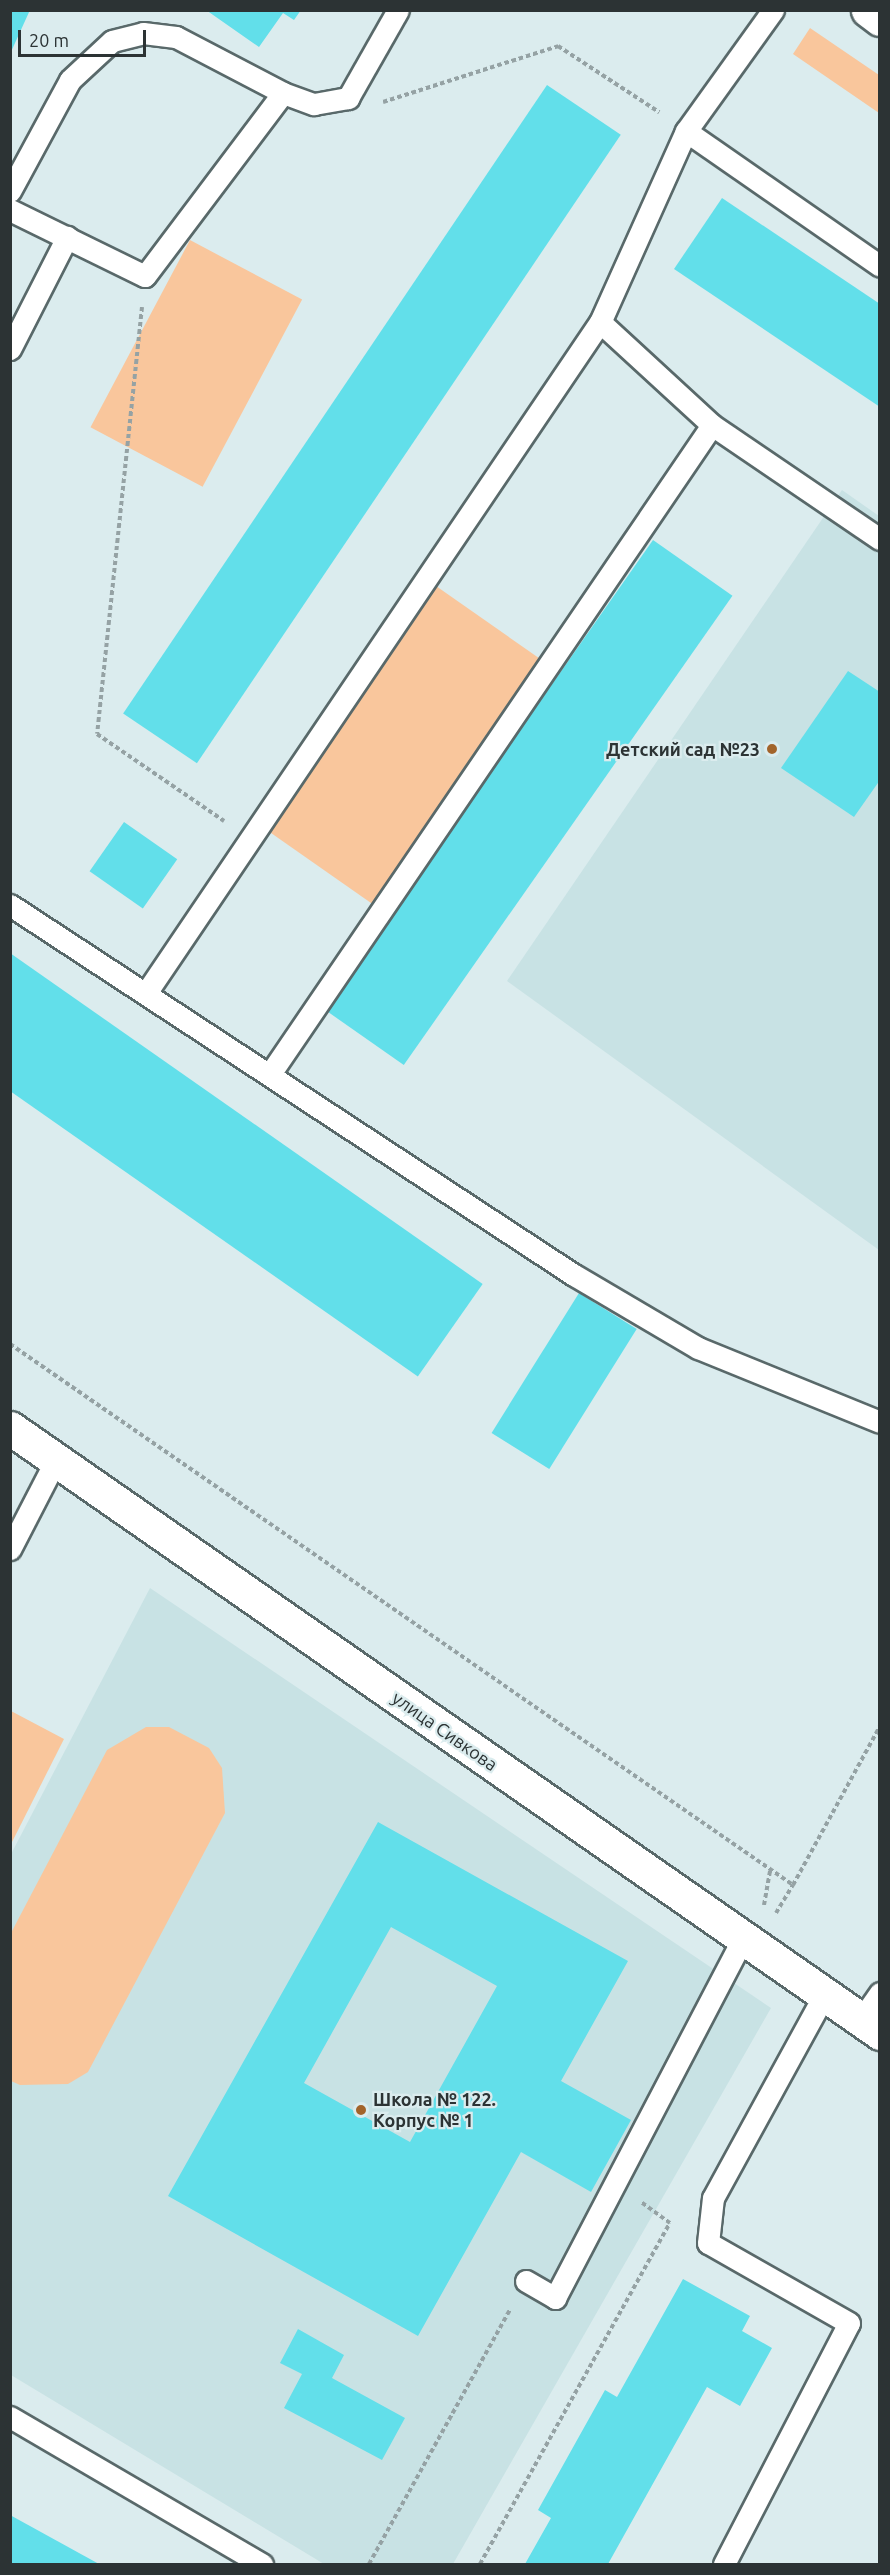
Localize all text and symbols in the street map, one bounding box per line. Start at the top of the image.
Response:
scale bar [21,18,148,56]
text: 20 m [29,30,69,50]
place label: Детский сад №23 [606,738,760,760]
marker: Детский сад №23 [765,742,779,756]
street label: улица Сивкова [388,1687,502,1775]
place label: Школа № 122. Корпус № 1 [373,2089,496,2132]
marker: Школа № 122. Корпус № 1 [354,2103,368,2117]

